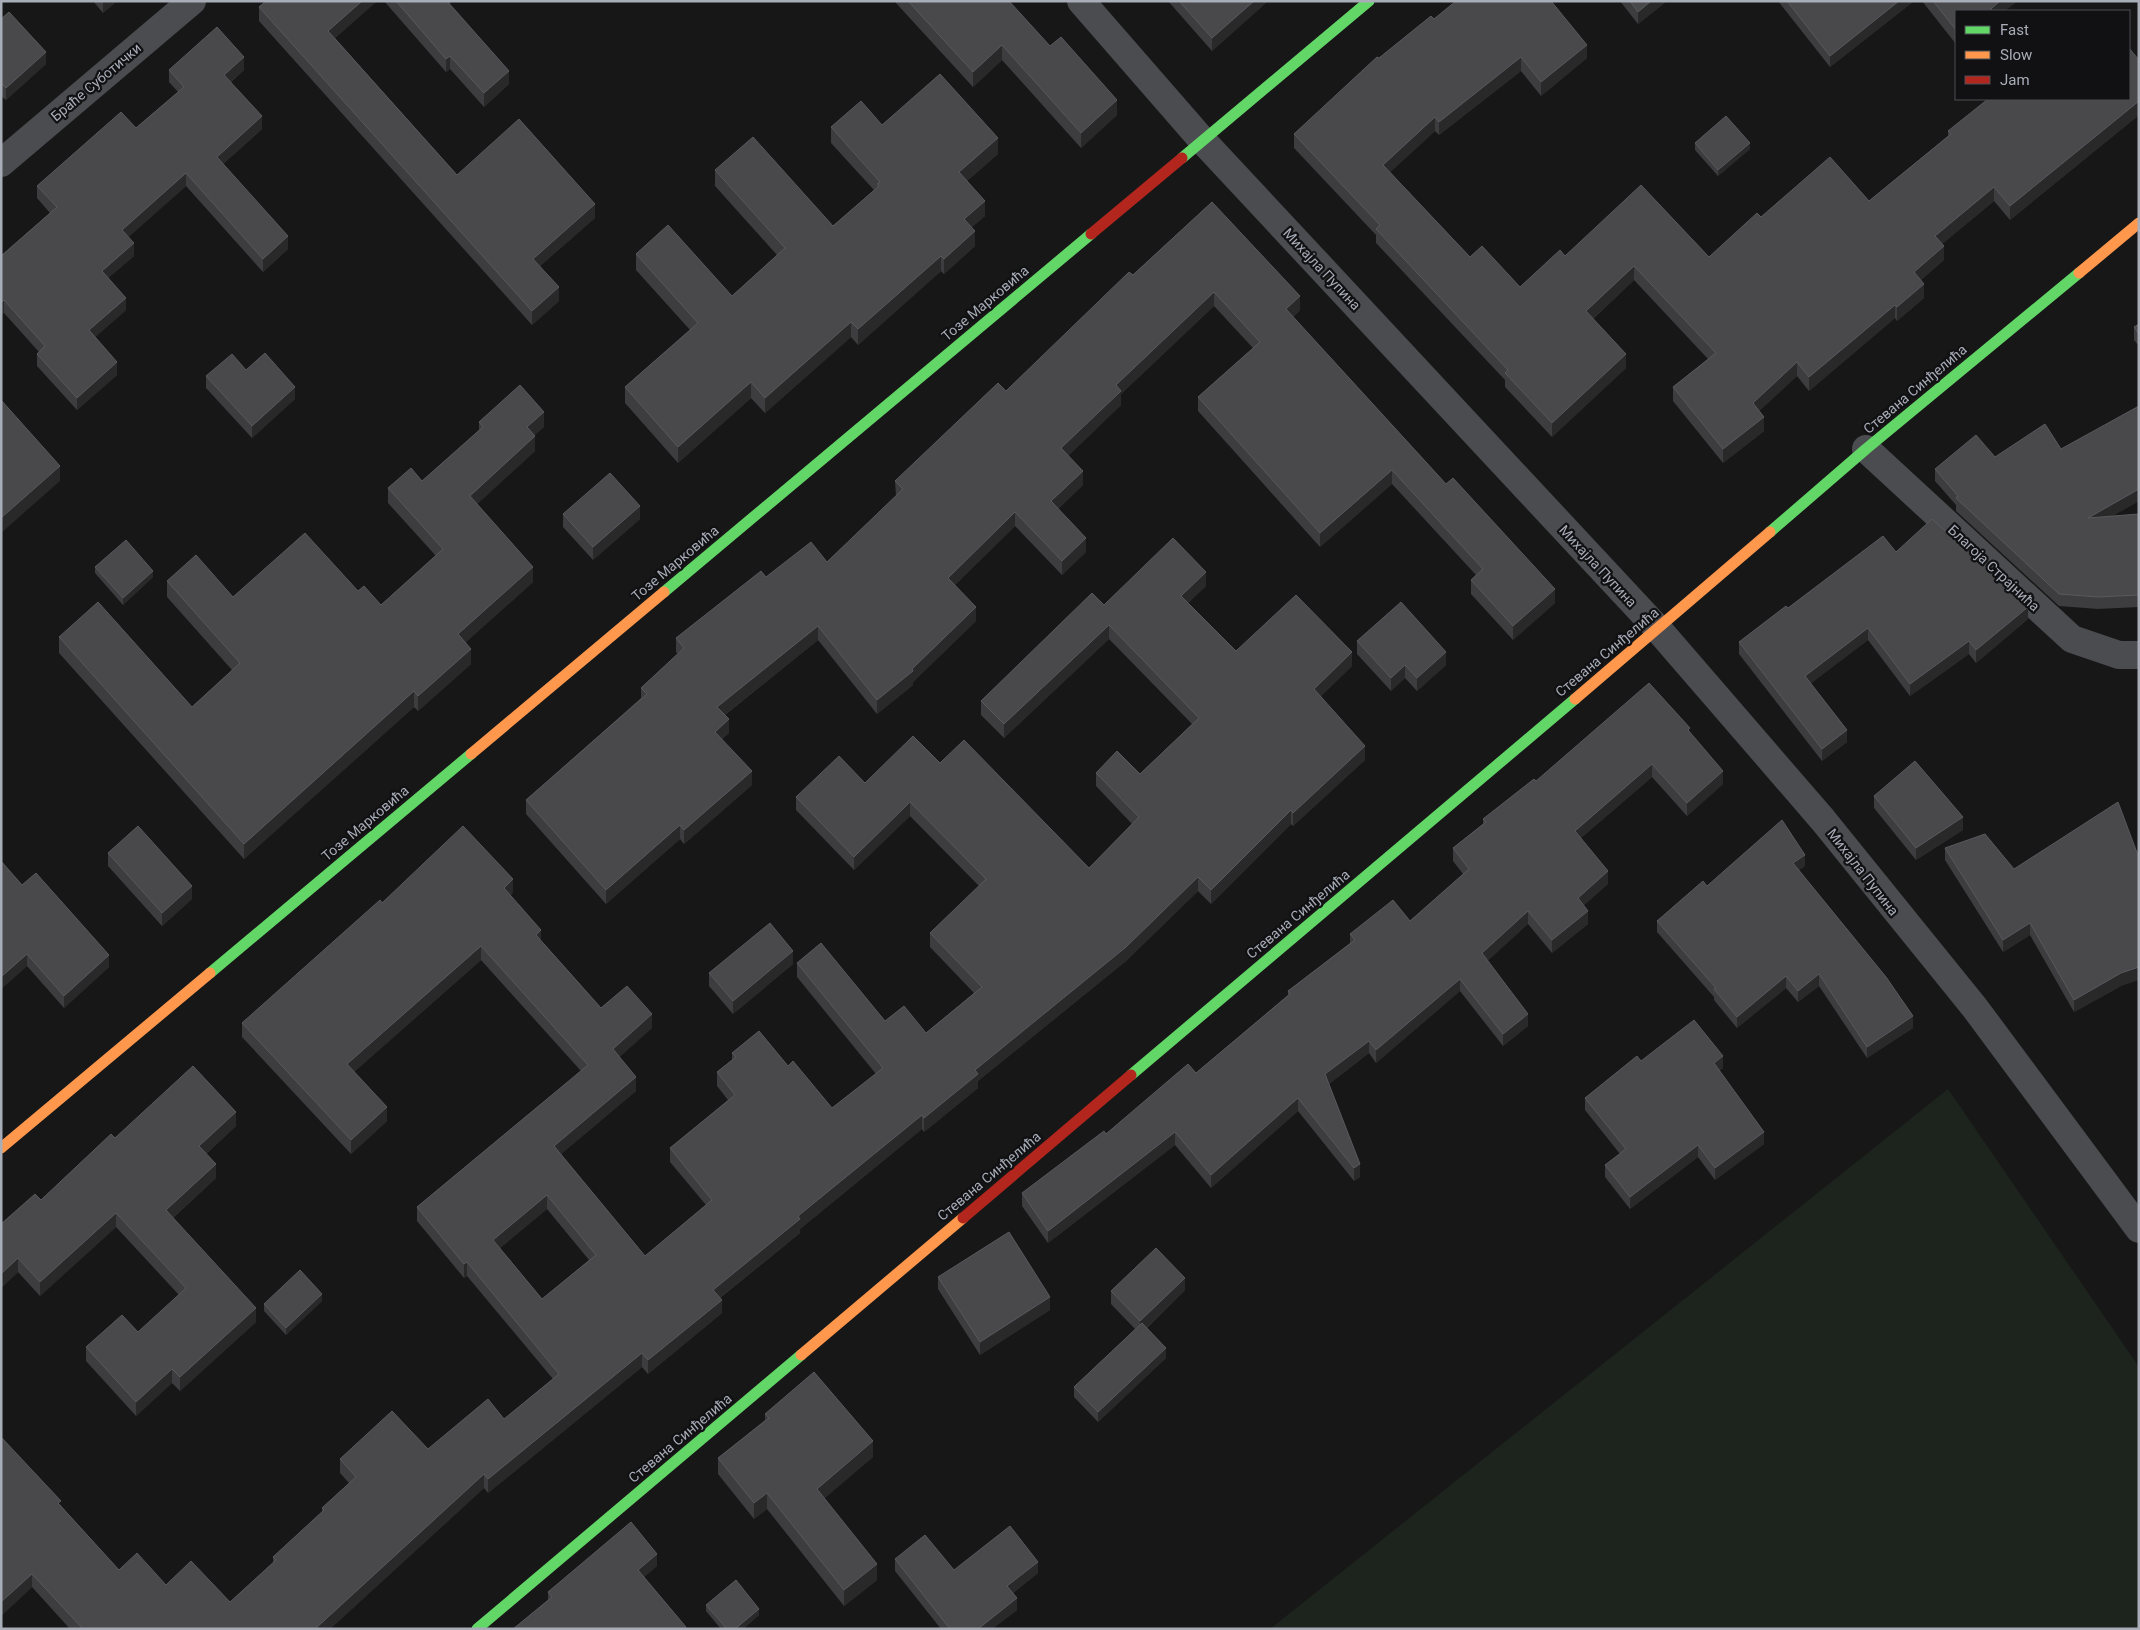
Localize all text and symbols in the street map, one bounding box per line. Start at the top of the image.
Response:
legend [1955,10,2130,100]
text: Fast [2000,21,2029,39]
street label: Браће Суботички [48,40,144,124]
text: Slow [2000,46,2032,64]
text: Jam [2000,71,2030,89]
street label: Михајла Пупина [1280,225,1364,313]
street label: Тозе Марковића [938,262,1032,344]
street label: Стевана Синђелића [1860,341,1970,437]
street label: Тозе Марковића [628,522,722,604]
street label: Михајла Пупина [1556,522,1640,610]
street label: Благоја Страјнића [1945,522,2043,614]
street label: Стевана Синђелића [1552,604,1662,700]
street label: Тозе Марковића [318,782,412,864]
street label: Михајла Пупина [1824,825,1902,919]
street label: Стевана Синђелића [1243,866,1353,962]
street label: Стевана Синђелића [934,1128,1044,1224]
street label: Стевана Синђелића [625,1390,735,1486]

